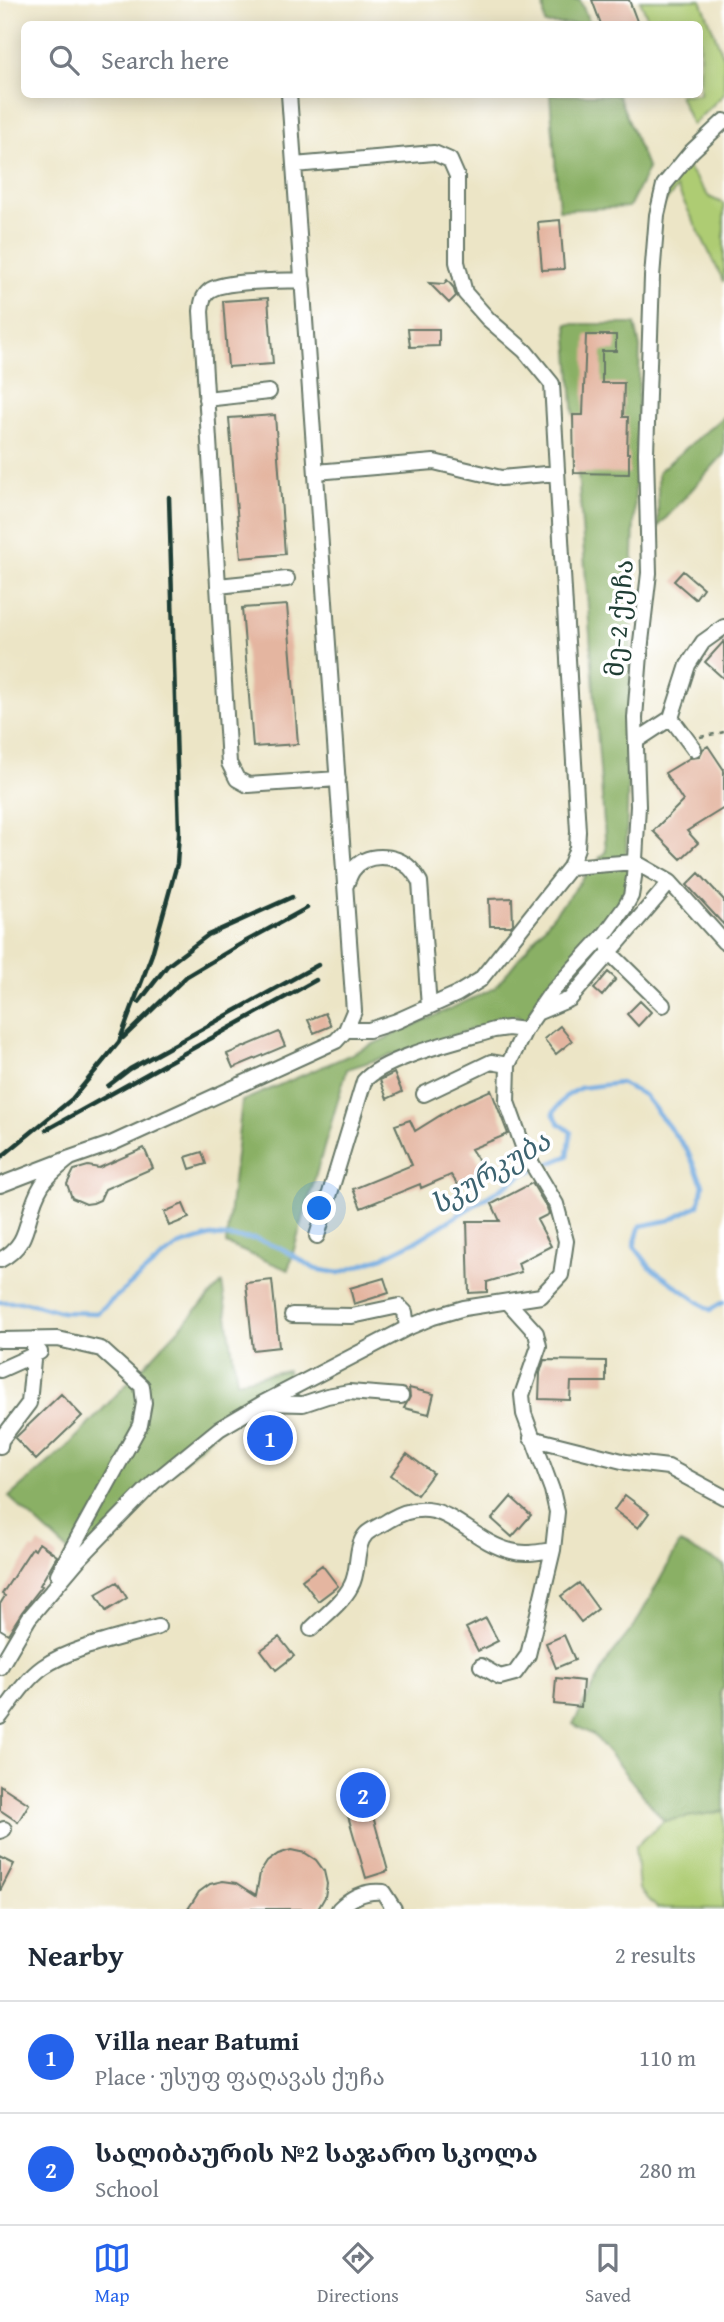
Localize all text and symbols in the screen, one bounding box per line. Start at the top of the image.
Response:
search box [21,21,703,98]
text: Search here [101,40,229,79]
icon: search [45,41,83,79]
street label: მე-2 ქუჩა [594,558,643,678]
water label: სკურკუბა [422,1119,558,1224]
your location [302,1191,336,1225]
pin: 1 [247,1412,293,1464]
pin: 2 [340,1769,386,1821]
text: Nearby [28,1933,124,1977]
text: 2 results [615,1938,696,1971]
text: Villa near Batumi [95,2021,299,2060]
text: 1 [45,2041,57,2074]
text: 110 m [639,2041,696,2074]
text: Place · უსუფ ფაღავას ქუჩა [95,2060,385,2093]
text: სალიბაურის №2 საჯარო სკოლა [95,2133,538,2172]
text: 2 [45,2153,57,2186]
text: 280 m [639,2153,696,2186]
text: School [95,2172,159,2205]
tab: Map [93,2239,131,2309]
tab: Directions [317,2239,399,2309]
tab: Saved [585,2239,631,2309]

